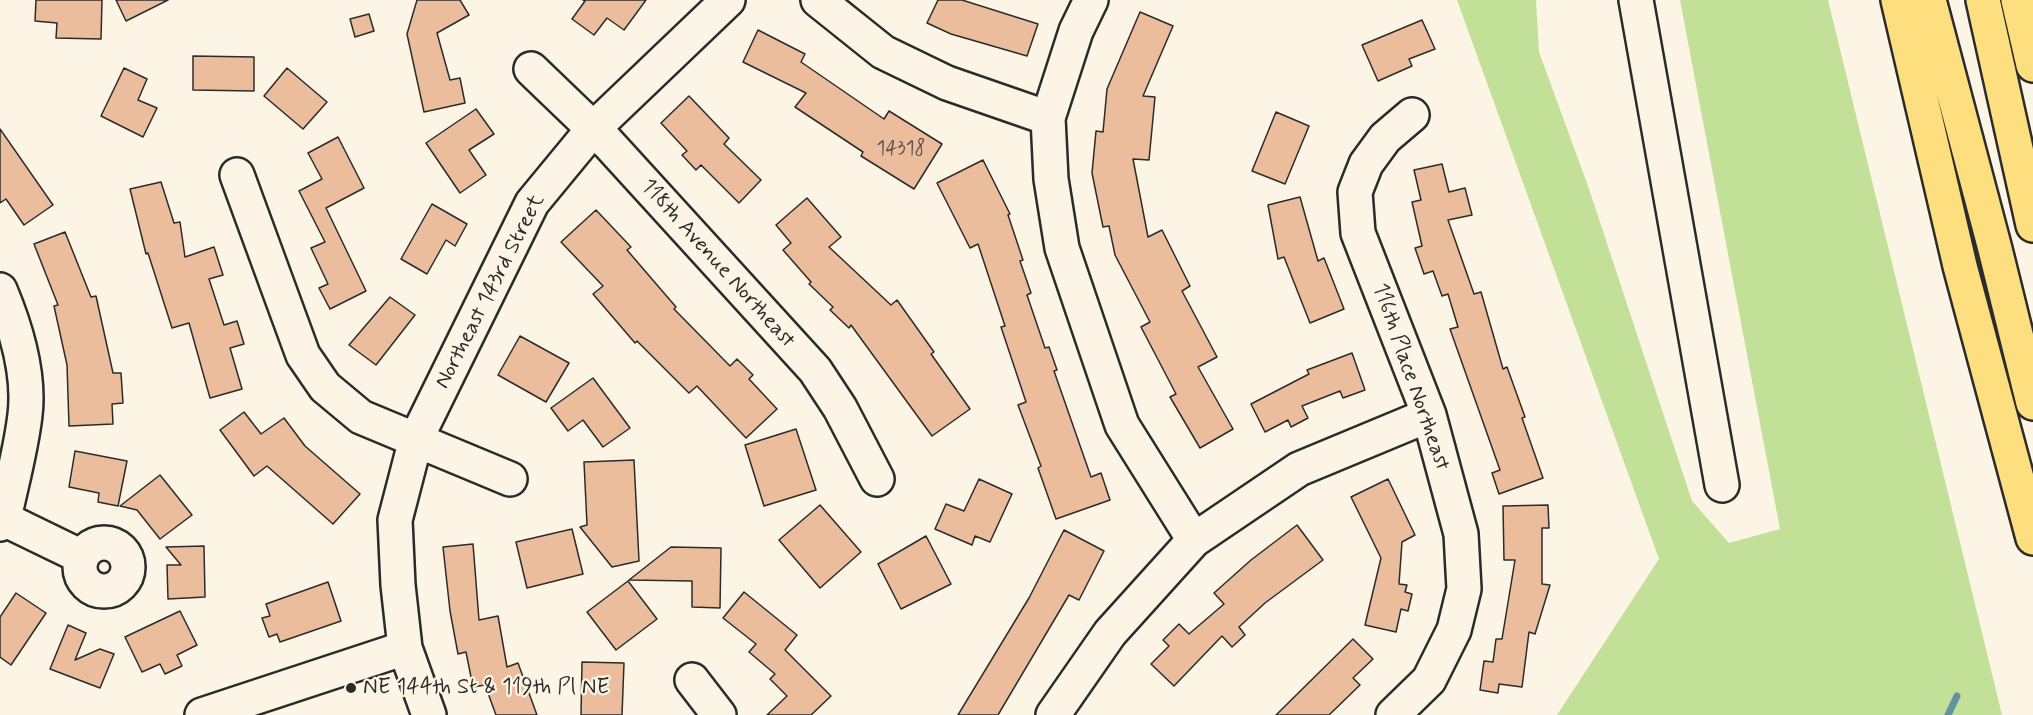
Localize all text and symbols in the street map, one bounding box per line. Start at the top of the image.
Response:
house number: 14318 [876,138,926,162]
street label: 118th Avenue Northeast [634,174,800,354]
street label: Northeast 143rd Street [430,190,552,394]
street label: 116th Place Northeast [1366,280,1454,474]
place label: NE 144th St & 119th Pl NE [363,675,609,701]
marker: NE 144th St & 119th Pl NE [344,681,358,695]

